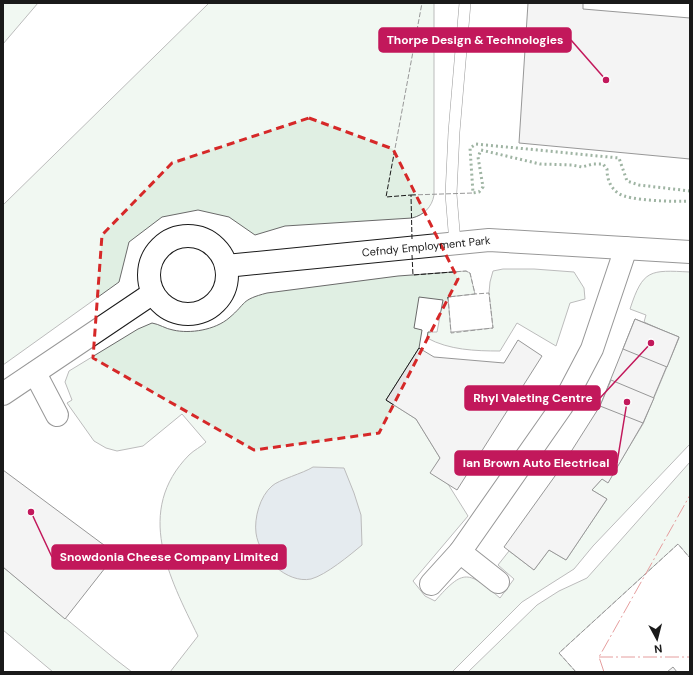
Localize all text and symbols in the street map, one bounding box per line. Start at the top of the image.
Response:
callout: Thorpe Design & Technologies [379,28,571,52]
text: Thorpe Design & Technologies [387,32,563,48]
street label: Cefndy Employment Park [361,233,491,260]
callout: Rhyl Valeting Centre [465,386,600,410]
text: Rhyl Valeting Centre [473,390,593,406]
callout: Ian Brown Auto Electrical [455,451,617,475]
text: Ian Brown Auto Electrical [463,455,609,471]
callout: Snowdonia Cheese Company Limited [52,545,286,569]
text: Snowdonia Cheese Company Limited [60,549,278,565]
north arrow [637,619,677,659]
text: N [653,641,663,656]

